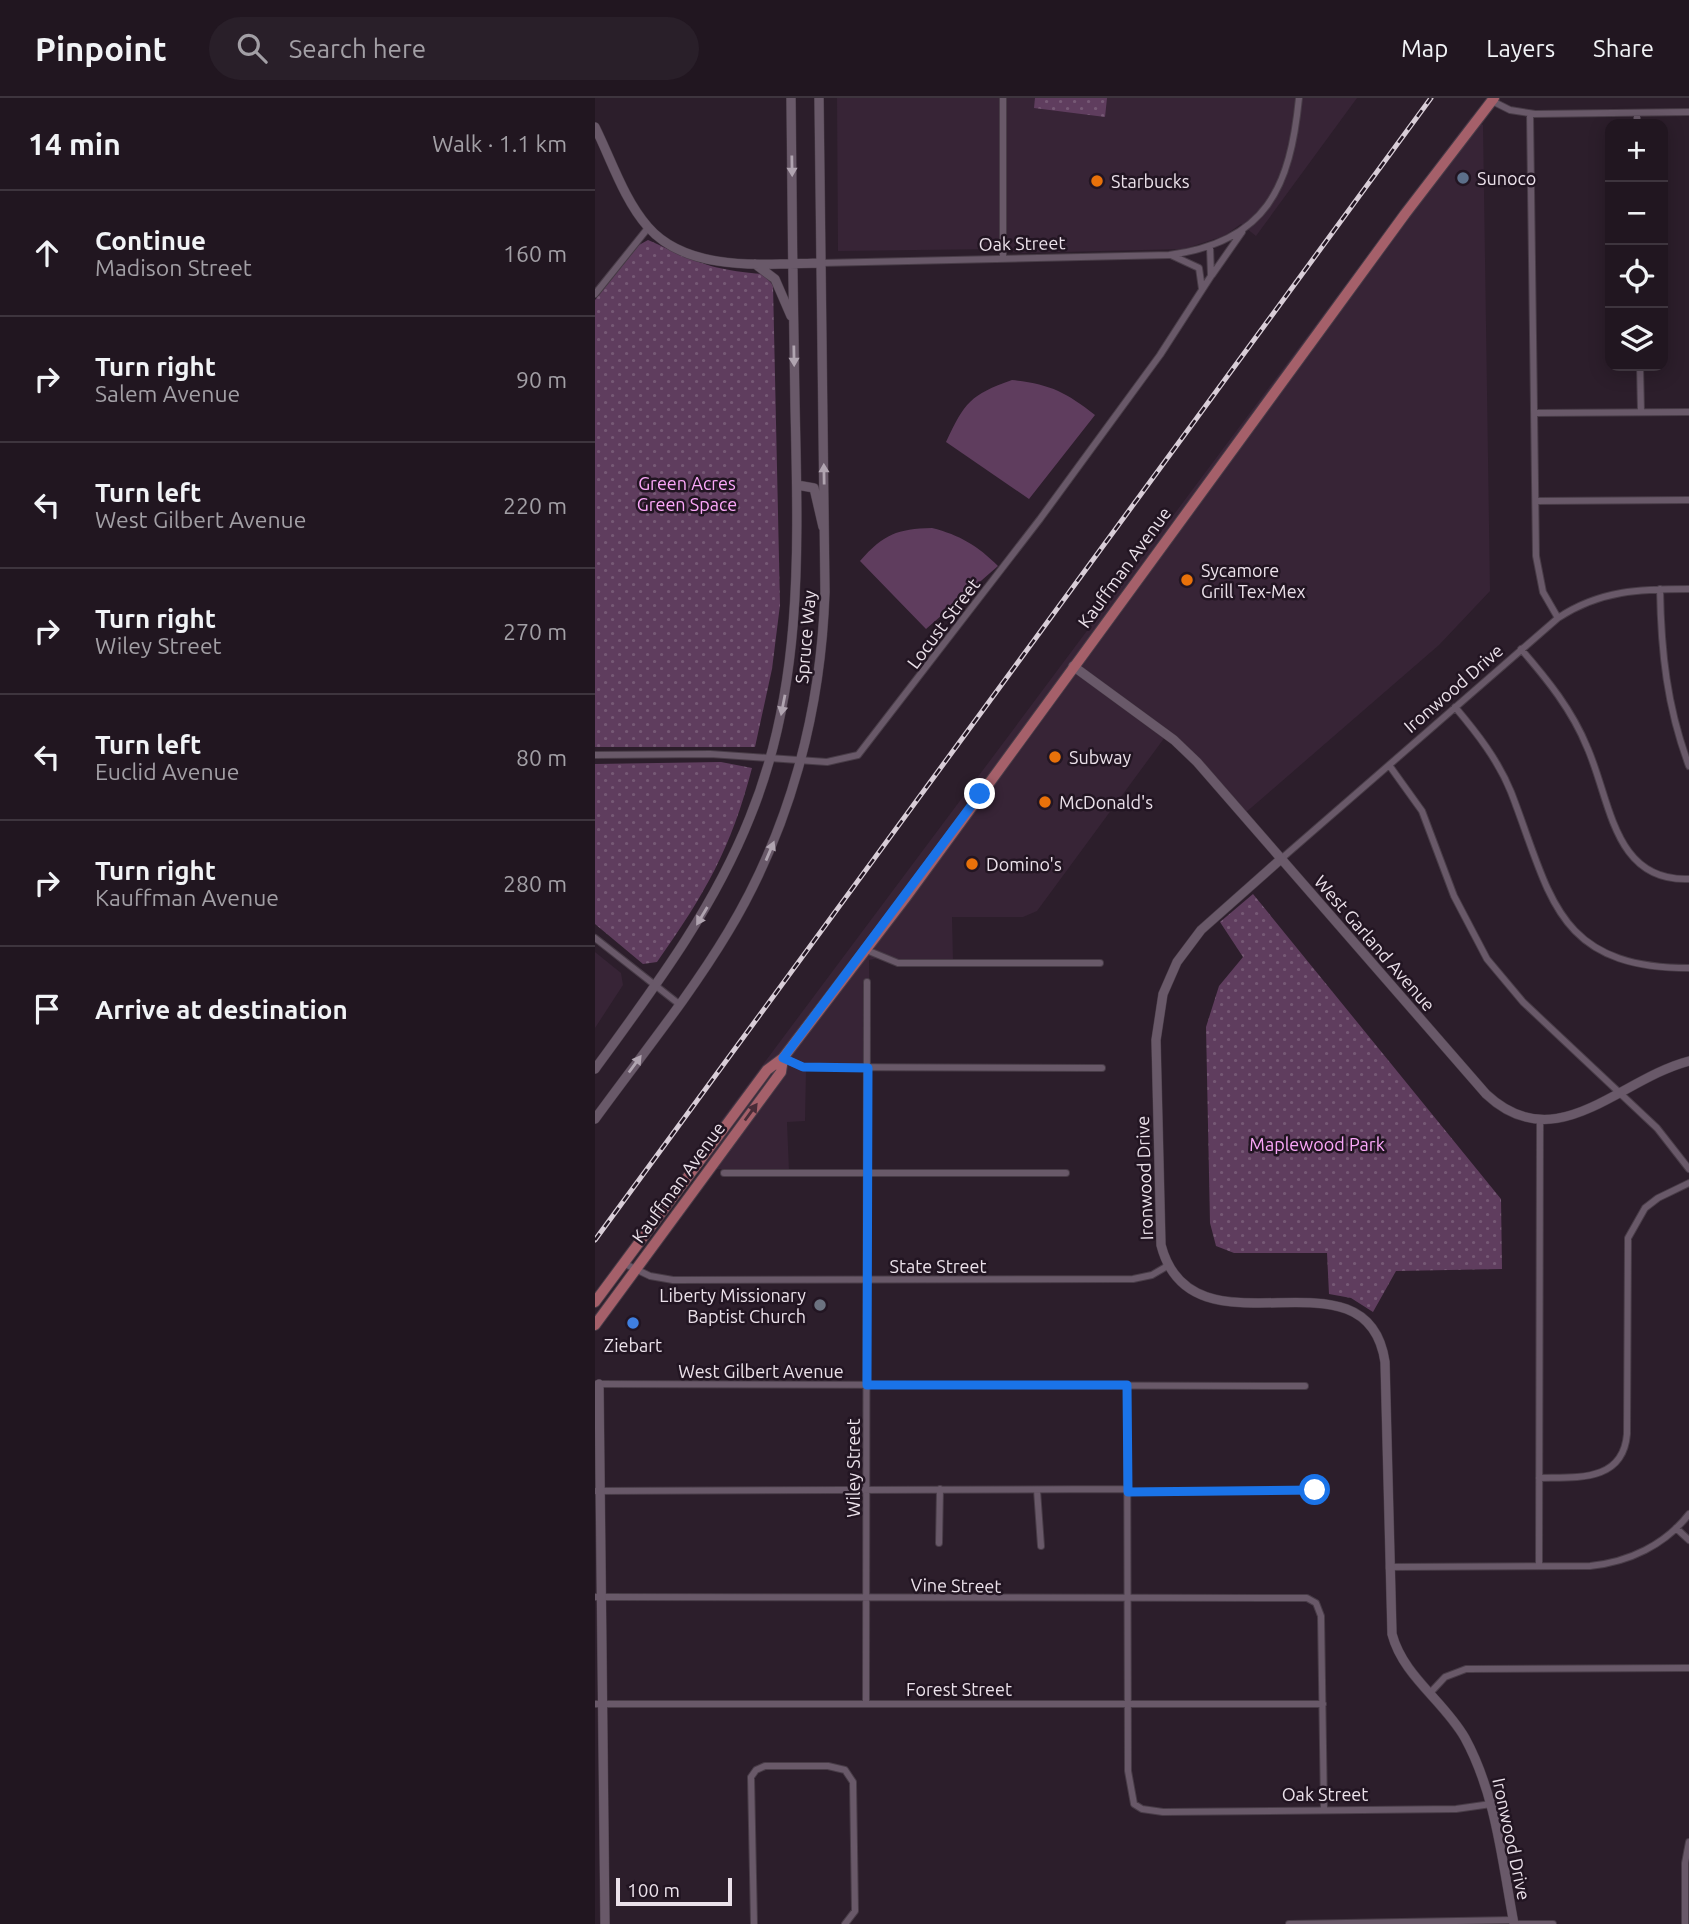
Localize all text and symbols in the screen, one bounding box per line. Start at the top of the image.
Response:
search box [209,17,699,80]
icon: search [233,29,271,67]
text: Pinpoint [35,30,167,67]
text: Search here [289,34,426,63]
text: Map [1401,35,1448,62]
text: Layers [1486,35,1555,62]
text: Share [1593,35,1654,62]
map controls [1605,119,1668,371]
button: + [1605,119,1668,182]
text: 14 min [28,127,121,161]
text: Walk · 1.1 km [432,131,567,156]
one-way arrow [786,155,797,177]
place label: Sunoco [1477,168,1536,188]
marker: Sunoco [1455,170,1471,186]
place label: Starbucks [1111,171,1190,191]
marker: Starbucks [1089,173,1105,189]
button: − [1605,182,1668,245]
text: Continue [95,226,206,255]
street label: Oak Street [978,232,1066,254]
icon: ahead [28,234,66,272]
text: 160 m [503,241,567,266]
button: locate [1605,245,1668,308]
text: Madison Street [95,255,252,280]
button: layers [1605,308,1668,371]
one-way arrow [789,345,800,367]
text: Turn right [95,352,216,381]
icon: right [28,360,66,398]
text: 90 m [516,367,567,392]
text: Salem Avenue [95,381,240,406]
one-way arrow [819,463,830,485]
park label: Green Acres Green Space [637,473,737,514]
text: Turn left [95,478,201,507]
icon: left [28,486,66,524]
text: 220 m [503,493,567,518]
street label: Kauffman Avenue [1074,503,1174,631]
text: West Gilbert Avenue [95,507,306,532]
place label: Sycamore Grill Tex-Mex [1201,560,1306,601]
marker: Sycamore Grill Tex-Mex [1179,572,1195,588]
street label: Locust Street [903,574,983,672]
street label: Spruce Way [791,589,819,685]
text: Turn right [95,604,216,633]
icon: right [28,612,66,650]
text: 270 m [503,619,567,644]
text: Wiley Street [95,633,222,658]
street label: Ironwood Drive [1399,640,1507,736]
one-way arrow [778,694,789,716]
text: Turn left [95,730,201,759]
icon: left [28,738,66,776]
text: 80 m [516,745,567,770]
place label: Subway [1069,747,1131,767]
marker: Subway [1047,749,1063,765]
text: Euclid Avenue [95,759,239,784]
route end [964,778,995,809]
place label: McDonald's [1059,792,1153,812]
marker: McDonald's [1037,794,1053,810]
one-way arrow [764,840,775,861]
place label: Domino's [986,854,1062,874]
text: Turn right [95,856,216,885]
marker: Domino's [964,856,980,872]
icon: right [28,864,66,902]
text: 280 m [503,871,567,896]
street label: West Garland Avenue [1311,871,1439,1015]
text: Kauffman Avenue [95,885,279,910]
one-way arrow [695,907,708,926]
icon: arrive [28,990,66,1028]
text: Arrive at destination [95,995,348,1024]
one-way arrow [628,1055,642,1073]
one-way arrow [744,1103,758,1121]
street label: Ironwood Drive [1132,1115,1156,1241]
street label: Kauffman Avenue [628,1118,728,1246]
park label: Maplewood Park [1249,1134,1385,1154]
street label: State Street [889,1256,987,1276]
place label: Liberty Missionary Baptist Church [659,1285,806,1326]
marker: Liberty Missionary Baptist Church [812,1297,828,1313]
marker: Ziebart [625,1315,641,1331]
place label: Ziebart [604,1335,662,1355]
street label: West Gilbert Avenue [678,1361,844,1381]
street label: Wiley Street [843,1418,863,1518]
route start [1299,1474,1330,1505]
street label: Vine Street [910,1574,1002,1596]
street label: Forest Street [906,1679,1012,1699]
street label: Ironwood Drive [1489,1776,1535,1902]
street label: Oak Street [1282,1784,1368,1804]
scale bar [616,1875,731,1907]
text: 100 m [627,1879,680,1901]

